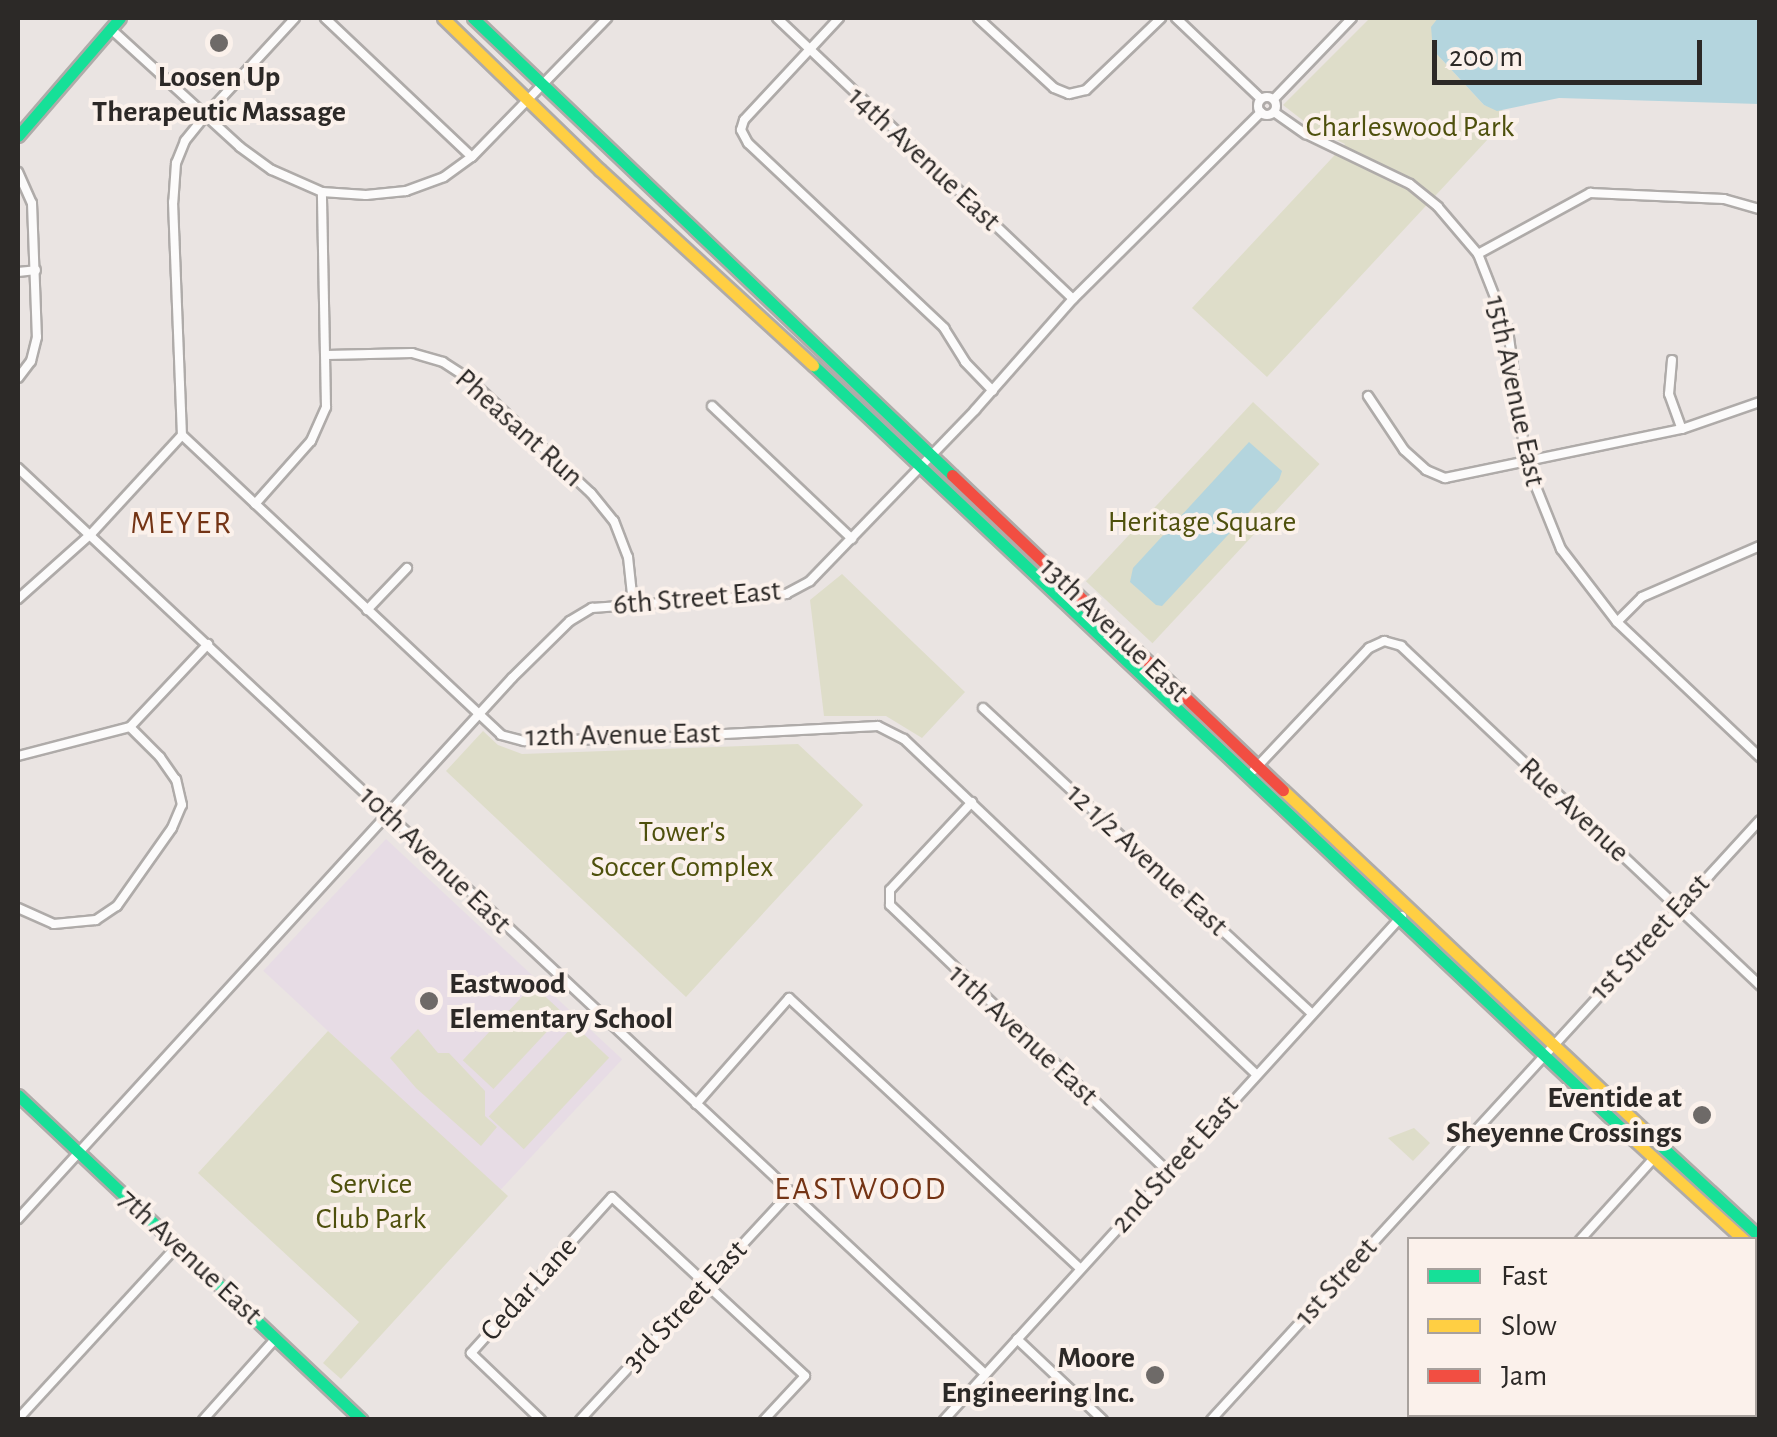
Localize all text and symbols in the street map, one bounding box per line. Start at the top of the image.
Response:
scale bar [1437,20,1707,82]
marker: Loosen Up Therapeutic Massage [208,32,230,54]
text: 200 m [1449,42,1523,72]
place label: Loosen Up Therapeutic Massage [92,59,346,130]
street label: 14th Avenue East [840,79,1008,239]
park label: Charleswood Park [1306,109,1514,145]
street label: 15th Avenue East [1477,292,1553,490]
street label: Pheasant Run [447,361,591,495]
district label: MEYER [130,504,234,542]
park label: Heritage Square [1108,504,1296,540]
street label: 13th Avenue East [1032,550,1196,710]
street label: 6th Street East [612,573,782,623]
street label: 12th Avenue East [525,715,721,755]
street label: Rue Avenue [1511,750,1637,870]
street label: 12 1/2 Avenue East [1059,776,1235,944]
street label: 10th Avenue East [352,779,518,941]
park label: Tower's Soccer Complex [591,814,773,884]
street label: 1st Street East [1582,866,1718,1008]
street label: 11th Avenue East [941,957,1105,1113]
place label: Eastwood Elementary School [449,966,673,1036]
marker: Eastwood Elementary School [418,990,440,1012]
place label: Eventide at Sheyenne Crossings [1446,1080,1682,1150]
street label: 2nd Street East [1104,1087,1246,1241]
marker: Eventide at Sheyenne Crossings [1691,1104,1713,1126]
park label: Service Club Park [316,1166,426,1236]
district label: EASTWOOD [774,1170,948,1208]
street label: 7th Avenue East [111,1181,269,1333]
street label: Cedar Lane [473,1229,585,1349]
street label: 1st Street [1287,1230,1385,1334]
street label: 3rd Street East [615,1233,755,1379]
legend [1407,1237,1757,1417]
text: Fast [1501,1261,1548,1291]
text: Slow [1501,1311,1557,1341]
place label: Moore Engineering Inc. [941,1340,1135,1410]
text: Jam [1501,1361,1547,1391]
marker: Moore Engineering Inc. [1144,1364,1166,1386]

